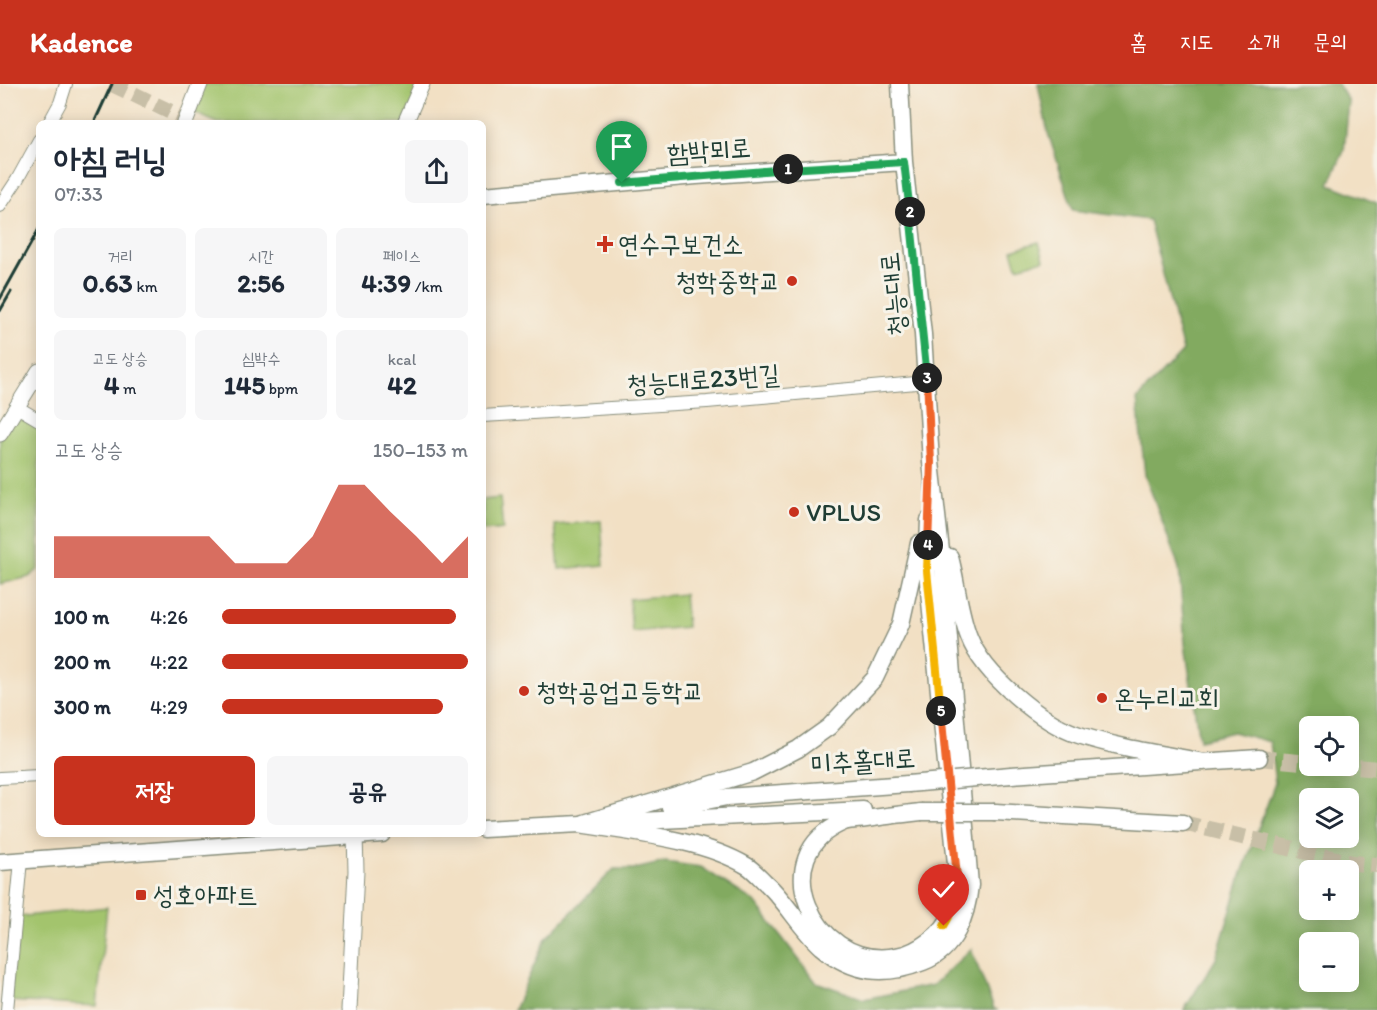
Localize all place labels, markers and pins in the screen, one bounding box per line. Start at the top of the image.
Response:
pin [596,121,647,183]
pin: 1 [773,154,803,184]
pin: 2 [895,197,925,227]
place label: 연수구보건소 [618,228,744,260]
marker: 연수구보건소 [596,235,614,253]
place label: 청학중학교 [675,265,780,297]
marker: 청학중학교 [785,274,799,288]
pin: 3 [912,363,942,393]
place label: VPLUS [806,496,881,528]
marker: VPLUS [787,505,801,519]
pin: 4 [913,530,943,560]
place label: 청학공업고등학교 [536,675,703,707]
place label: 온누리교회 [1114,682,1219,714]
marker: 청학공업고등학교 [517,684,531,698]
marker: 온누리교회 [1095,691,1109,705]
pin: 5 [926,696,956,726]
pin [918,864,969,926]
place label: 성호아파트 [153,879,258,911]
marker: 성호아파트 [134,888,148,902]

